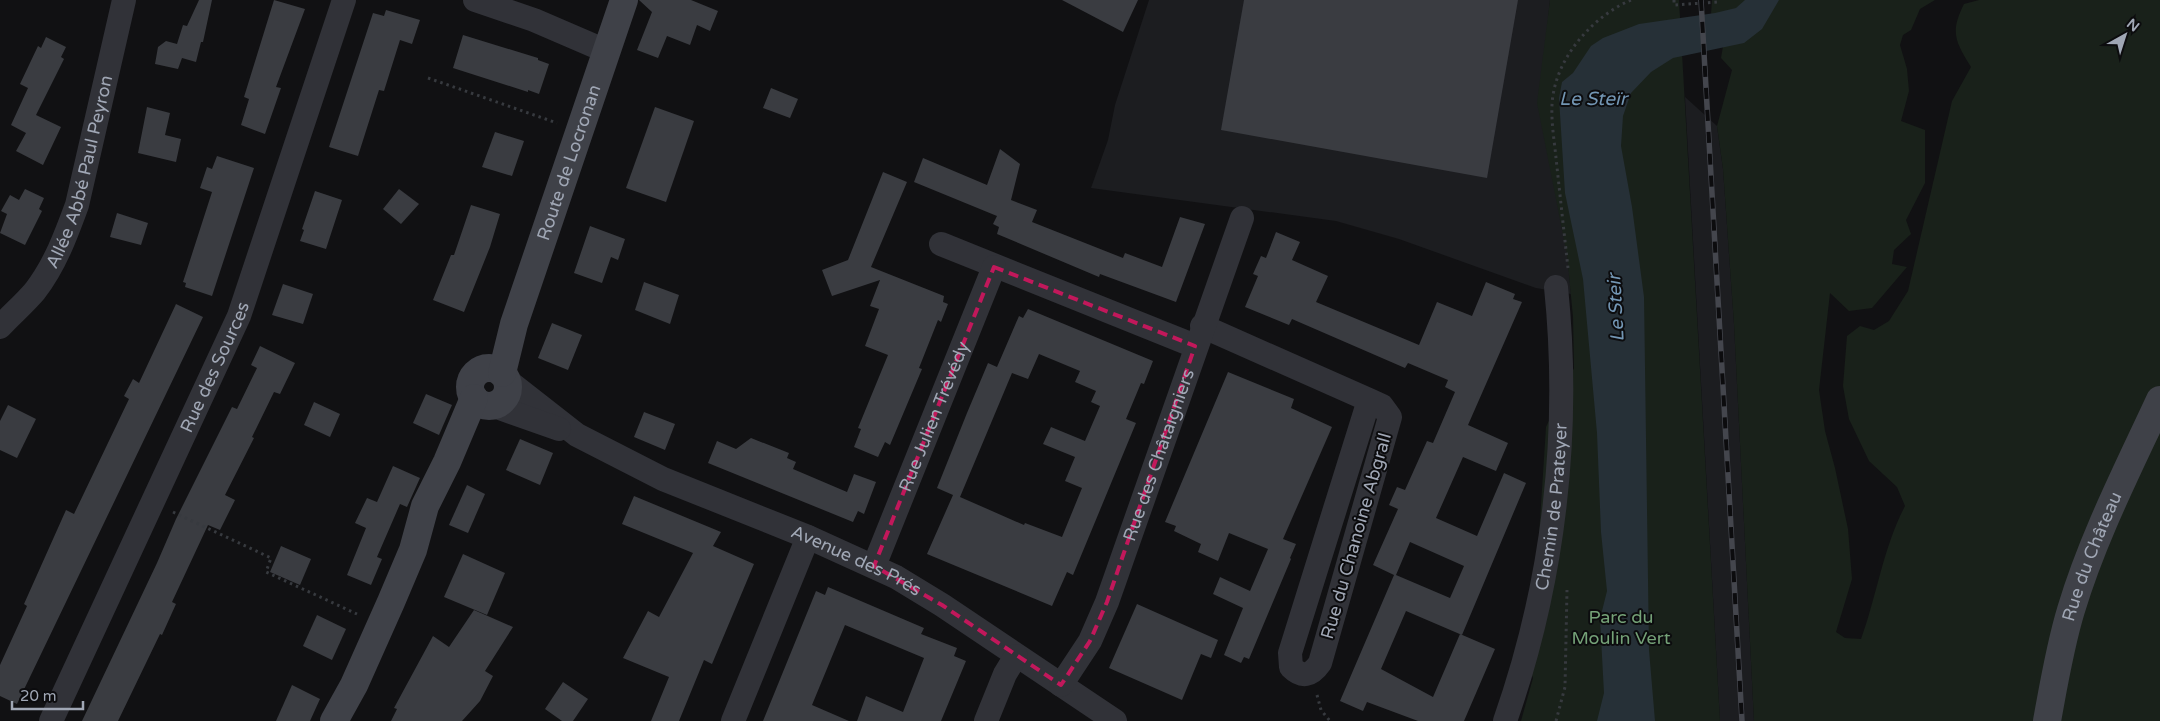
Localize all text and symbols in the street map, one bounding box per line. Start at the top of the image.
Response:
north arrow [2100,10,2150,60]
text: N [2123,15,2143,35]
street label: Allée Abbé Paul Peyron [41,73,117,272]
street label: Route de Locronan [532,82,605,243]
water label: Le Steïr [1559,88,1630,110]
water label: Le Steir [1603,271,1629,342]
street label: Rue des Sources [175,299,254,436]
street label: Rue Julien Trévédy [894,338,974,495]
street label: Rue des Châtaigniers [1118,366,1199,544]
street label: Chemin de Prateyer [1530,422,1572,593]
street label: Rue du Chanoine Abgrall [1316,430,1396,642]
street label: Rue du Château [2057,488,2127,624]
street label: Avenue des Prés [788,520,925,601]
park label: Parc du Moulin Vert [1571,606,1671,649]
scale bar [12,678,84,710]
text: 20 m [20,687,57,705]

